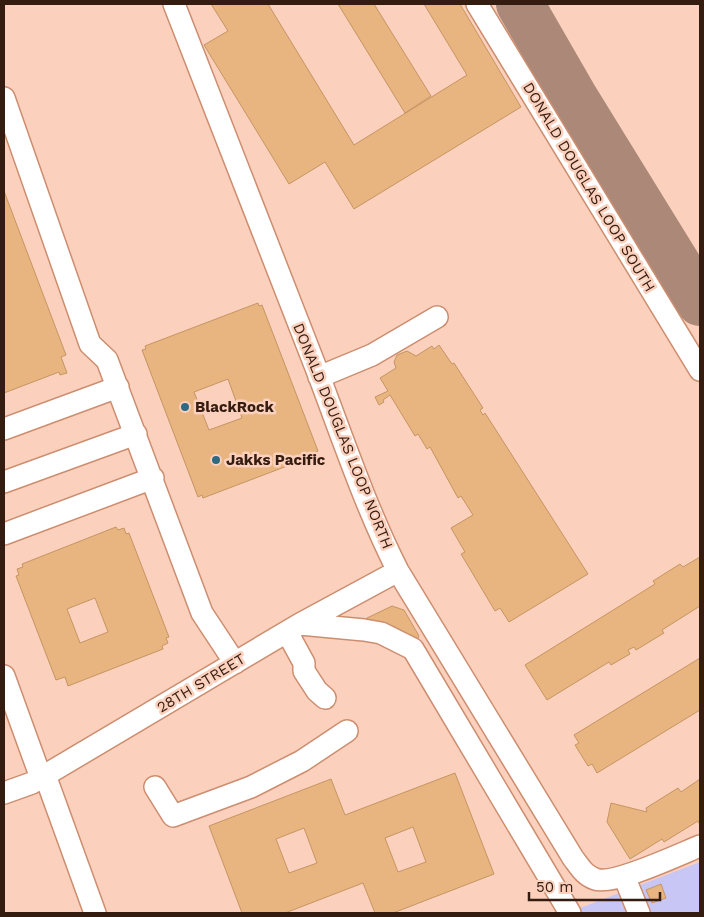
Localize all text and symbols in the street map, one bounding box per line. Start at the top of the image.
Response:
street label: DONALD DOUGLAS LOOP SOUTH [519,79,659,295]
street label: DONALD DOUGLAS LOOP NORTH [289,321,397,551]
place label: BlackRock [195,398,274,416]
marker: BlackRock [179,401,191,413]
place label: Jakks Pacific [226,451,326,469]
marker: Jakks Pacific [210,454,222,466]
street label: 28TH STREET [154,650,248,716]
scale bar [529,870,660,902]
text: 50 m [536,878,573,896]

